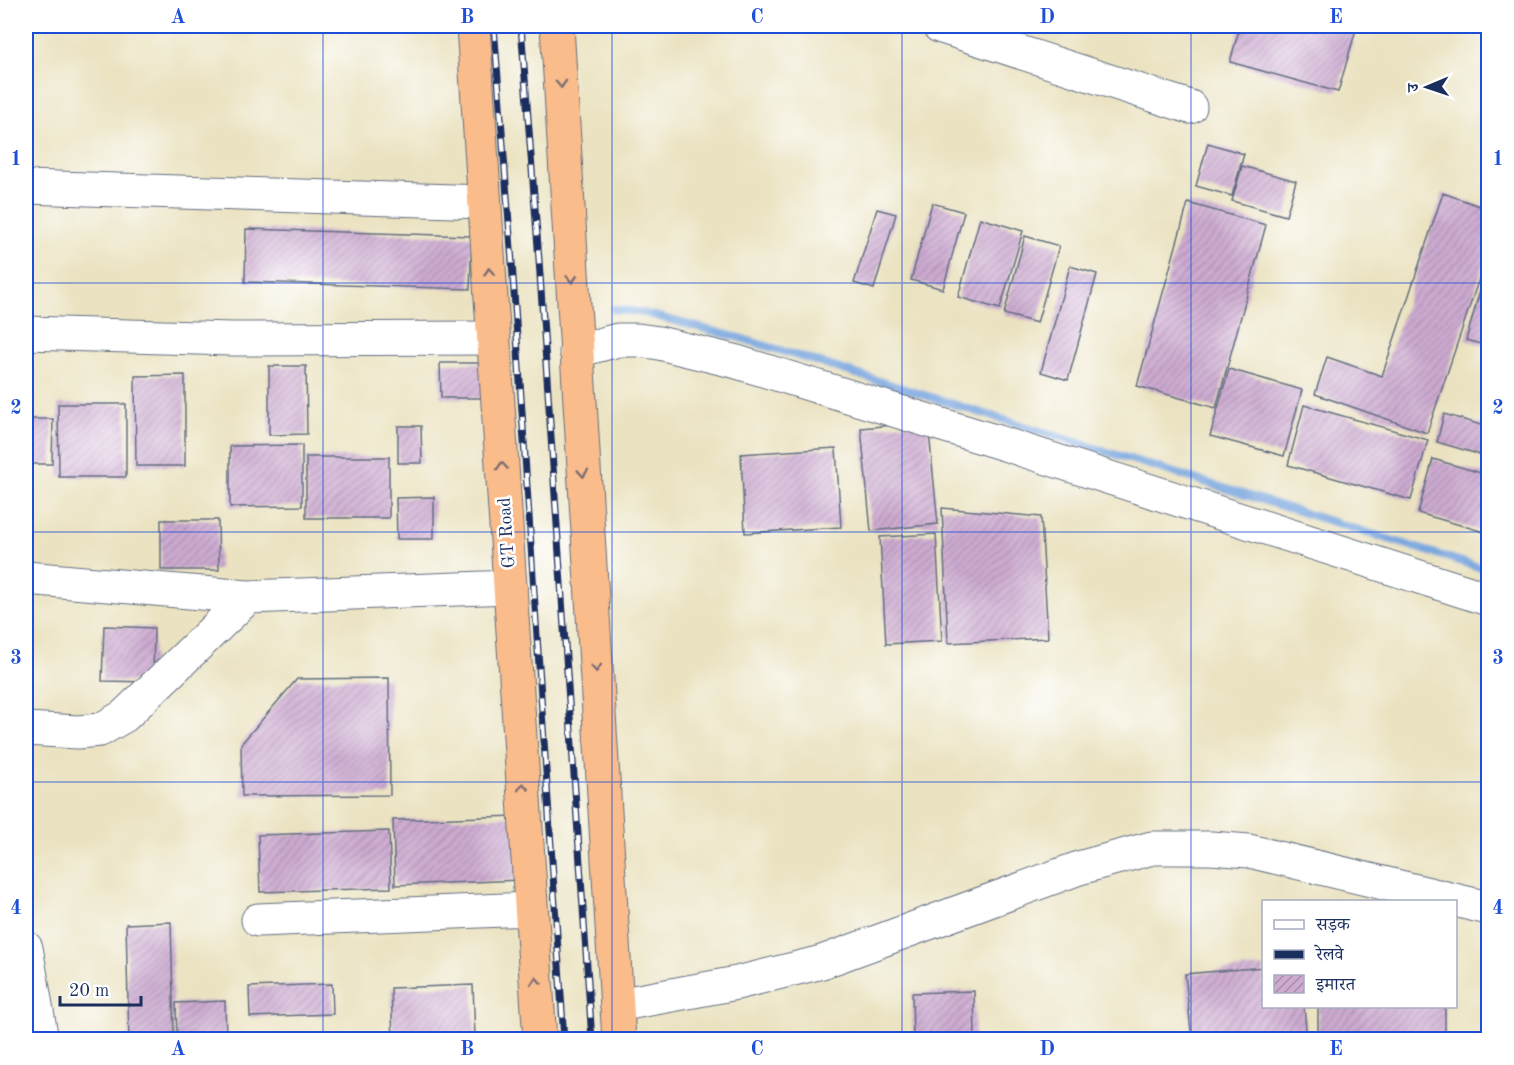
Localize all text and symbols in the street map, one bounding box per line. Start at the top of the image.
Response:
text: A [170,8,186,28]
text: B [460,8,474,28]
text: C [750,8,764,28]
text: D [1039,8,1055,28]
text: E [1329,8,1343,28]
north arrow [1397,57,1457,117]
one-way arrow [554,79,567,88]
text: उ [1406,81,1422,93]
text: 1 [10,150,22,170]
text: 1 [1492,150,1504,170]
one-way arrow [483,267,496,276]
one-way arrow [565,274,578,283]
text: 2 [10,399,22,419]
text: 2 [1492,399,1504,419]
one-way arrow [495,462,508,471]
one-way arrow [577,469,590,478]
street label: GT Road [496,497,518,569]
text: 3 [10,649,22,669]
text: 3 [1492,649,1504,669]
one-way arrow [589,663,602,672]
one-way arrow [516,782,529,791]
text: 4 [10,899,22,919]
text: 4 [1492,899,1504,919]
legend [1262,900,1457,1008]
text: सड़क [1315,916,1351,934]
text: रेलवे [1314,944,1345,964]
scale bar [60,969,141,1007]
text: इमारत [1315,976,1356,994]
one-way arrow [529,977,542,986]
text: 20 m [69,982,109,1000]
text: A [170,1040,186,1060]
text: B [460,1040,474,1060]
text: C [750,1040,764,1060]
text: D [1039,1040,1055,1060]
text: E [1329,1040,1343,1060]

